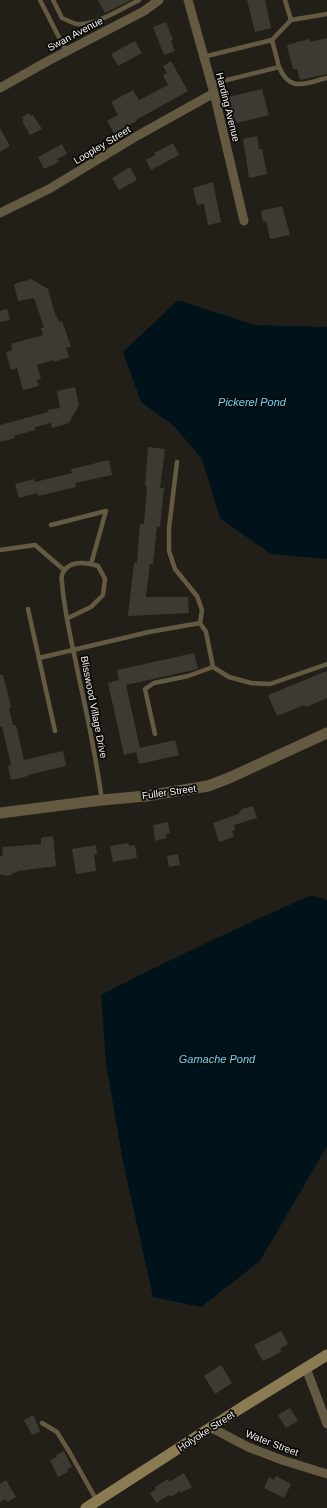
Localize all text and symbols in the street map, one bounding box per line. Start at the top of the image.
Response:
street label: Swan Avenue [45,15,105,53]
street label: Harding Avenue [214,71,242,143]
street label: Loopley Street [72,124,133,166]
water label: Pickerel Pond [218,396,287,408]
street label: Blisswood Village Drive [79,655,109,759]
street label: Fuller Street [141,783,197,801]
water label: Gamache Pond [179,1053,256,1065]
street label: Holyoke Street [175,1408,237,1453]
street label: Water Street [244,1428,300,1458]

